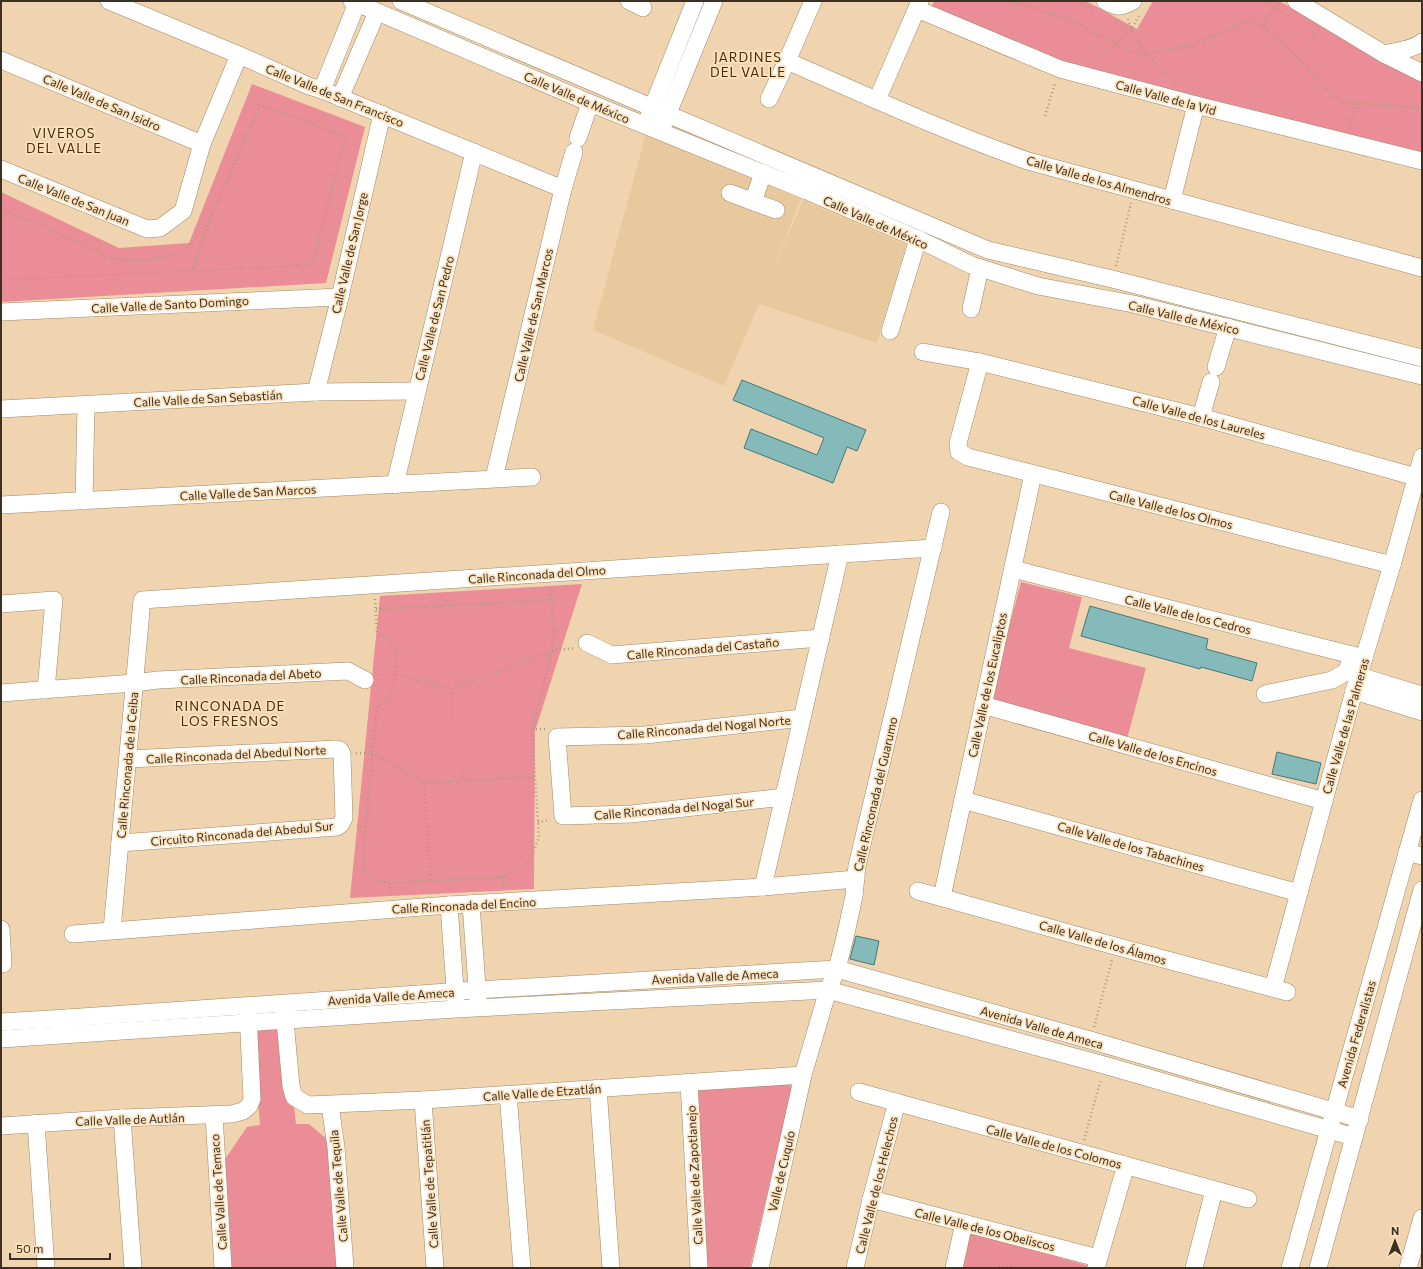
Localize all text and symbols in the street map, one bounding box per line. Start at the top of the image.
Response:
district label: JARDINES DEL VALLE [710,49,786,80]
street label: Calle Valle de San Francisco [264,61,406,129]
street label: Calle Valle de México [522,68,632,126]
street label: Calle Valle de San Isidro [41,71,163,133]
street label: Calle Valle de la Vid [1114,77,1218,117]
district label: VIVEROS DEL VALLE [26,125,102,156]
street label: Calle Valle de los Almendros [1025,153,1173,207]
street label: Calle Valle de San Juan [16,170,132,229]
street label: Calle Valle de San Jorge [328,191,371,315]
street label: Calle Valle de México [821,192,931,252]
street label: Calle Valle de San Marcos [511,247,555,383]
street label: Calle Valle de San Pedro [412,254,456,382]
street label: Calle Valle de Santo Domingo [91,293,249,315]
street label: Calle Valle de México [1127,297,1241,337]
street label: Calle Valle de San Sebastián [133,387,283,409]
street label: Calle Valle de los Laureles [1131,393,1267,441]
street label: Calle Valle de San Marcos [179,481,317,503]
street label: Calle Valle de los Olmos [1108,487,1234,531]
street label: Calle Rinconada del Olmo [468,562,606,586]
street label: Calle Valle de los Cedros [1123,592,1253,636]
street label: Calle Valle de los Eucaliptos [965,611,1009,759]
street label: Calle Rinconada del Castaño [626,634,780,662]
street label: Calle Valle de las Palmeras [1319,657,1371,795]
street label: Calle Rinconada del Abeto [180,665,322,687]
street label: Calle Rinconada de la Ceiba [114,691,140,839]
district label: RINCONADA DE LOS FRESNOS [175,698,285,729]
street label: Calle Rinconada del Nogal Norte [617,712,791,742]
street label: Calle Rinconada del Guarumo [850,715,900,873]
street label: Calle Valle de los Encinos [1087,728,1219,778]
street label: Calle Rinconada del Abedul Norte [146,742,326,766]
street label: Calle Rinconada del Nogal Sur [593,794,755,822]
street label: Circuito Rinconada del Abedul Sur [150,818,334,848]
street label: Calle Valle de los Tabachines [1056,818,1206,874]
street label: Calle Rinconada del Encino [391,894,537,916]
street label: Calle Valle de los Álamos [1038,917,1168,967]
street label: Avenida Valle de Ameca [651,966,779,986]
street label: Avenida Federalistas [1334,979,1378,1089]
street label: Avenida Valle de Ameca [327,985,455,1007]
street label: Avenida Valle de Ameca [979,1003,1105,1051]
street label: Calle Valle de Etzatlán [482,1081,602,1103]
street label: Calle Valle de Zapotlanejo [683,1105,705,1245]
street label: Calle Valle de Autlán [75,1110,185,1128]
street label: Calle Valle de los Helechos [852,1115,900,1255]
street label: Calle Valle de Tepatitlán [418,1119,440,1249]
street label: Calle Valle de los Colomos [985,1121,1123,1171]
street label: Calle Valle de Tequila [326,1129,350,1243]
street label: Valle de Cuquío [765,1129,797,1213]
street label: Calle Valle de Temaco [207,1133,229,1251]
street label: Calle Valle de los Obeliscos [913,1205,1057,1253]
north arrow [1375,1221,1415,1261]
text: N [1391,1224,1399,1237]
scale bar [10,1235,110,1261]
text: 50 m [16,1241,44,1255]

